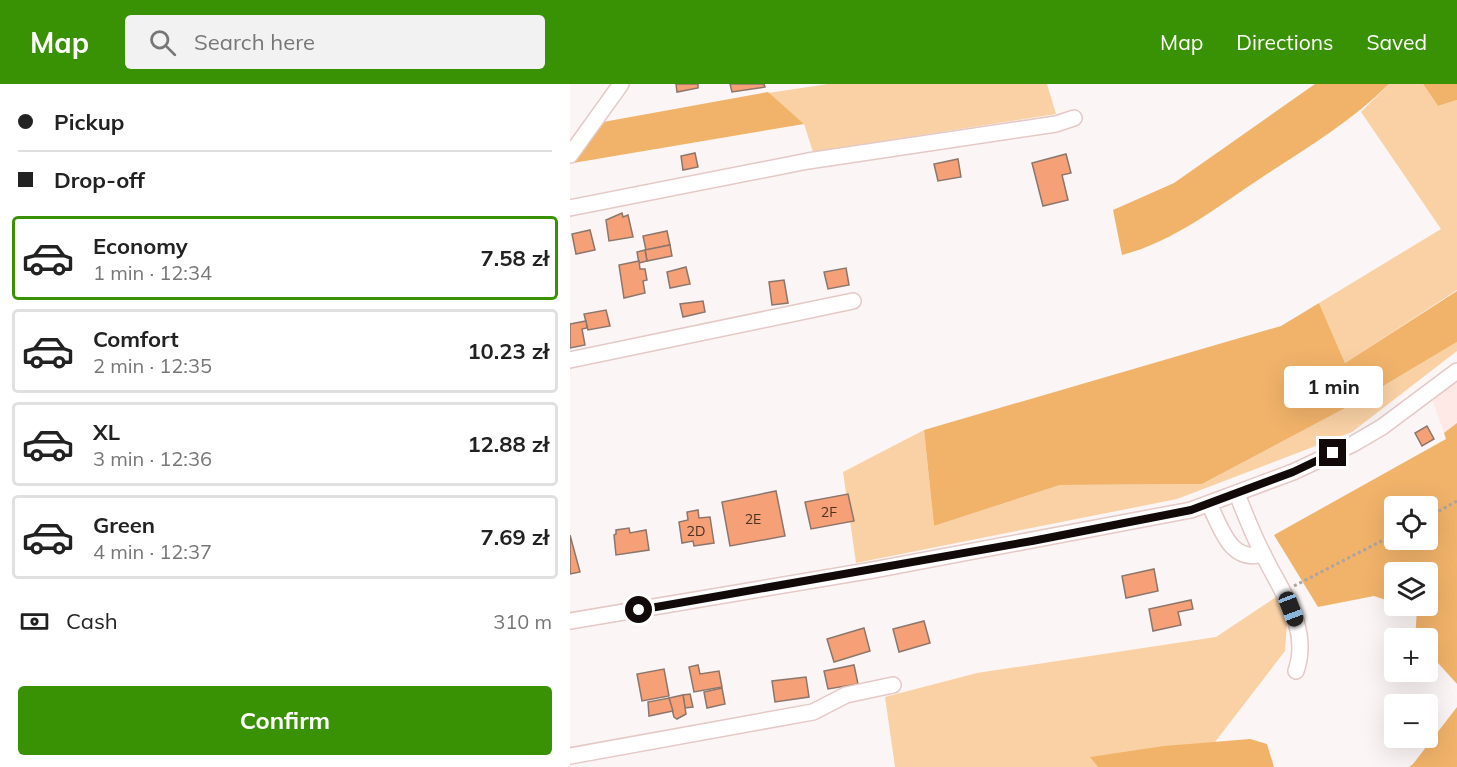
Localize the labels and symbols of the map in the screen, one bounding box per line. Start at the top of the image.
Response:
callout: 1 min [1284,366,1383,408]
route end [1319,439,1346,466]
house number: 2F [821,503,837,521]
house number: 2E [745,510,761,528]
house number: 2D [687,522,705,540]
car [1276,589,1306,629]
route start [625,596,652,623]

